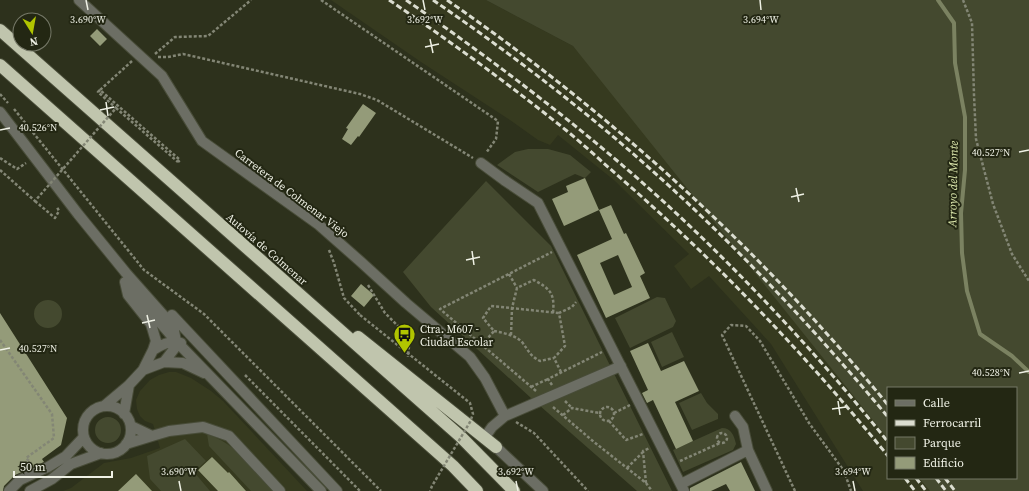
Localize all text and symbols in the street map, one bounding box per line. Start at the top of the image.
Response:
north arrow [12,12,52,52]
text: 3.690°W [70,13,106,26]
text: 3.692°W [407,13,443,26]
text: 3.694°W [743,13,779,26]
text: N [28,33,39,49]
text: 40.526°N [19,121,57,134]
water label: Arroyo del Monte [944,140,962,228]
street label: Carretera de Colmenar Viejo [232,145,352,241]
text: 40.527°N [972,146,1010,159]
street label: Autovía de Colmenar [223,210,311,289]
bus stop icon: Ctra. M607 - Ciudad Escolar [392,322,418,355]
place label: Ctra. M607 - Ciudad Escolar [420,322,493,350]
text: 40.527°N [19,342,57,355]
text: 40.528°N [972,366,1010,379]
legend [887,387,1017,479]
text: Calle [923,395,950,411]
text: Ferrocarril [923,415,982,431]
text: Parque [923,435,961,451]
scale bar [14,453,112,479]
text: Edificio [923,455,964,471]
text: 50 m [20,459,46,475]
text: 3.690°W [161,465,197,478]
text: 3.692°W [498,465,534,478]
text: 3.694°W [835,465,871,478]

